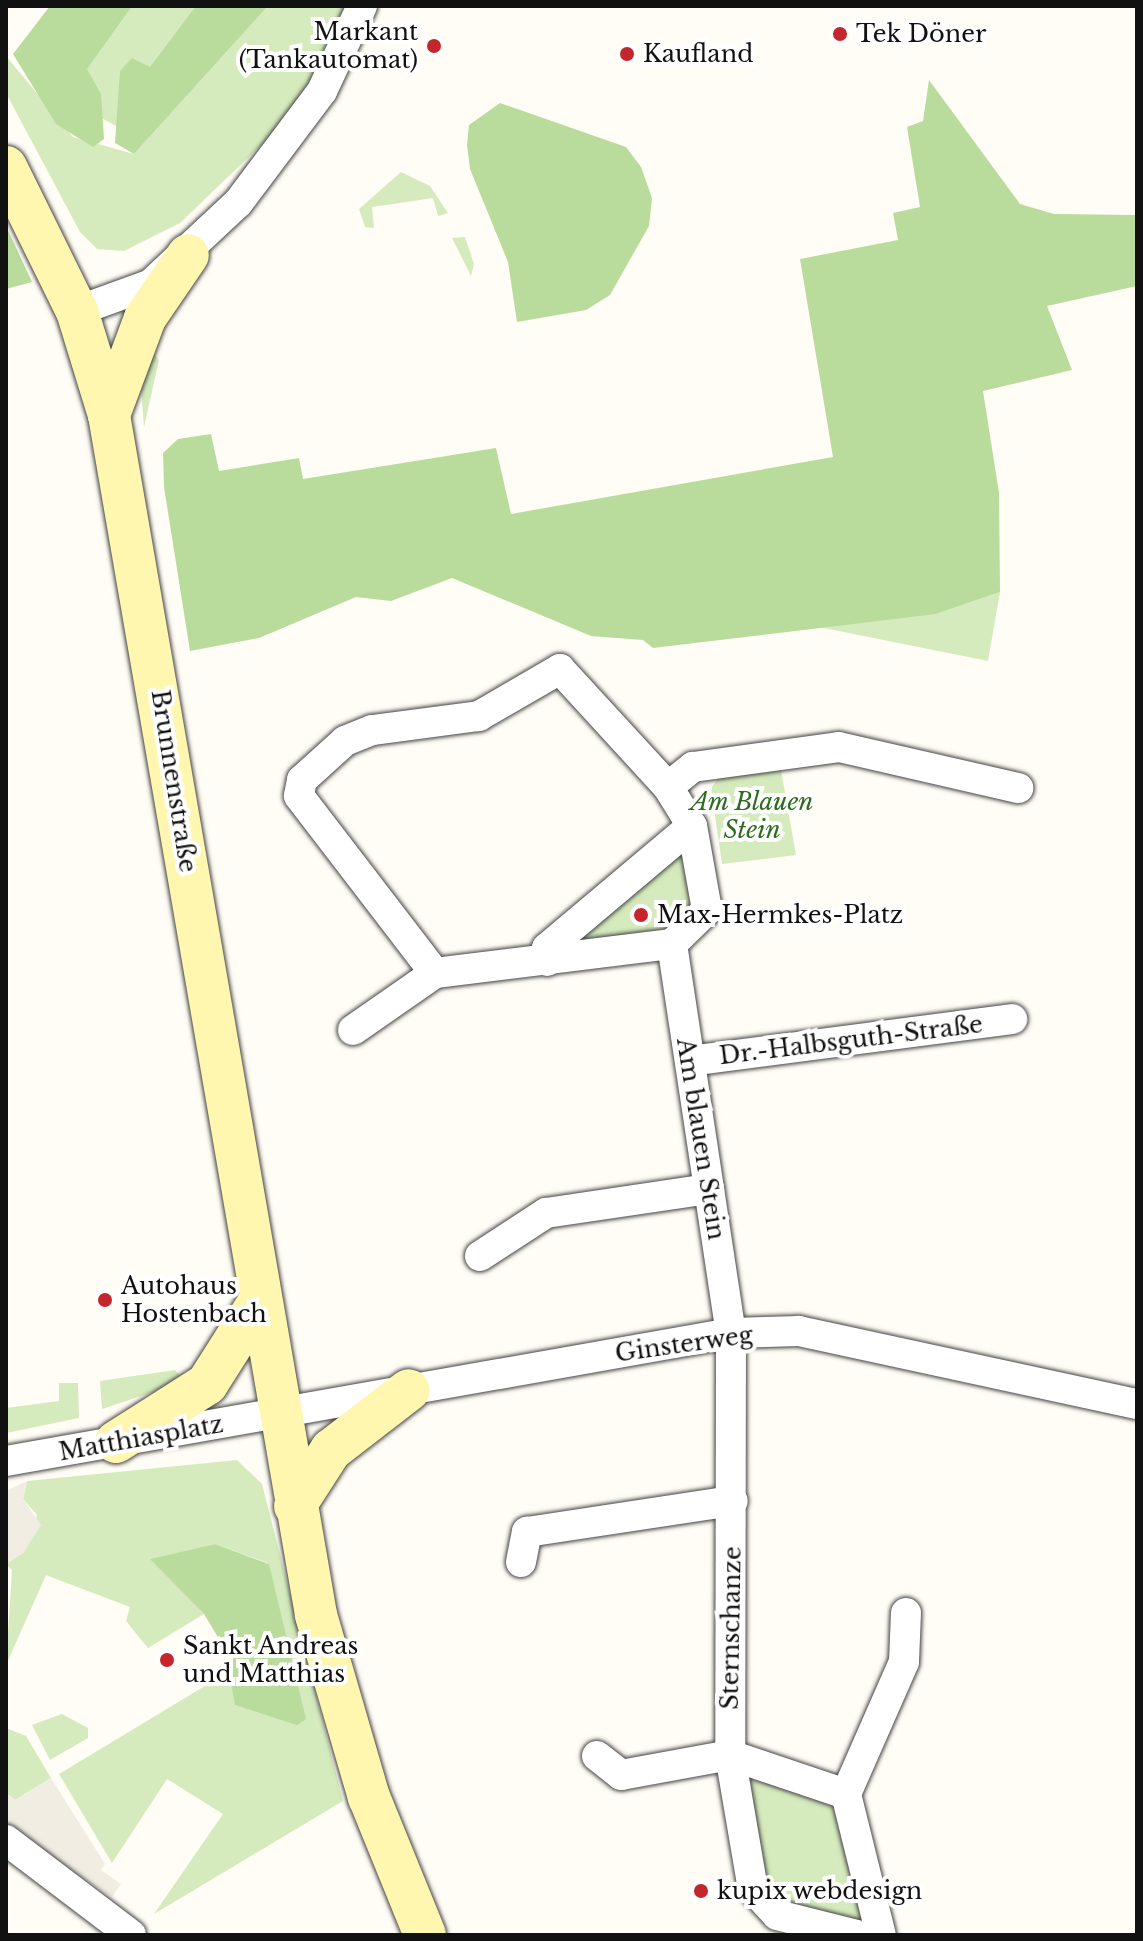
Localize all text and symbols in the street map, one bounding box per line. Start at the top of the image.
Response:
place label: Markant (Tankautomat) [239,18,418,74]
place label: Tek Döner [856,20,987,48]
marker: Tek Döner [831,25,849,43]
marker: Markant (Tankautomat) [425,37,443,55]
place label: Kaufland [643,40,753,68]
marker: Kaufland [618,45,636,63]
street label: Brunnenstraße [145,688,203,874]
park label: Am Blauen Stein [690,788,814,844]
place label: Max-Hermkes-Platz [657,901,903,929]
marker: Max-Hermkes-Platz [632,906,650,924]
street label: Dr.-Halbsguth-Straße [718,1010,984,1070]
street label: Am blauen Stein [671,1036,731,1242]
place label: Autohaus Hostenbach [121,1272,267,1328]
marker: Autohaus Hostenbach [96,1291,114,1309]
street label: Ginsterweg [613,1320,755,1368]
street label: Matthiasplatz [57,1409,225,1467]
street label: Sternschanze [715,1546,747,1710]
place label: Sankt Andreas und Matthias [183,1632,359,1688]
marker: Sankt Andreas und Matthias [158,1651,176,1669]
place label: kupix webdesign [717,1877,923,1905]
marker: kupix webdesign [692,1882,710,1900]

